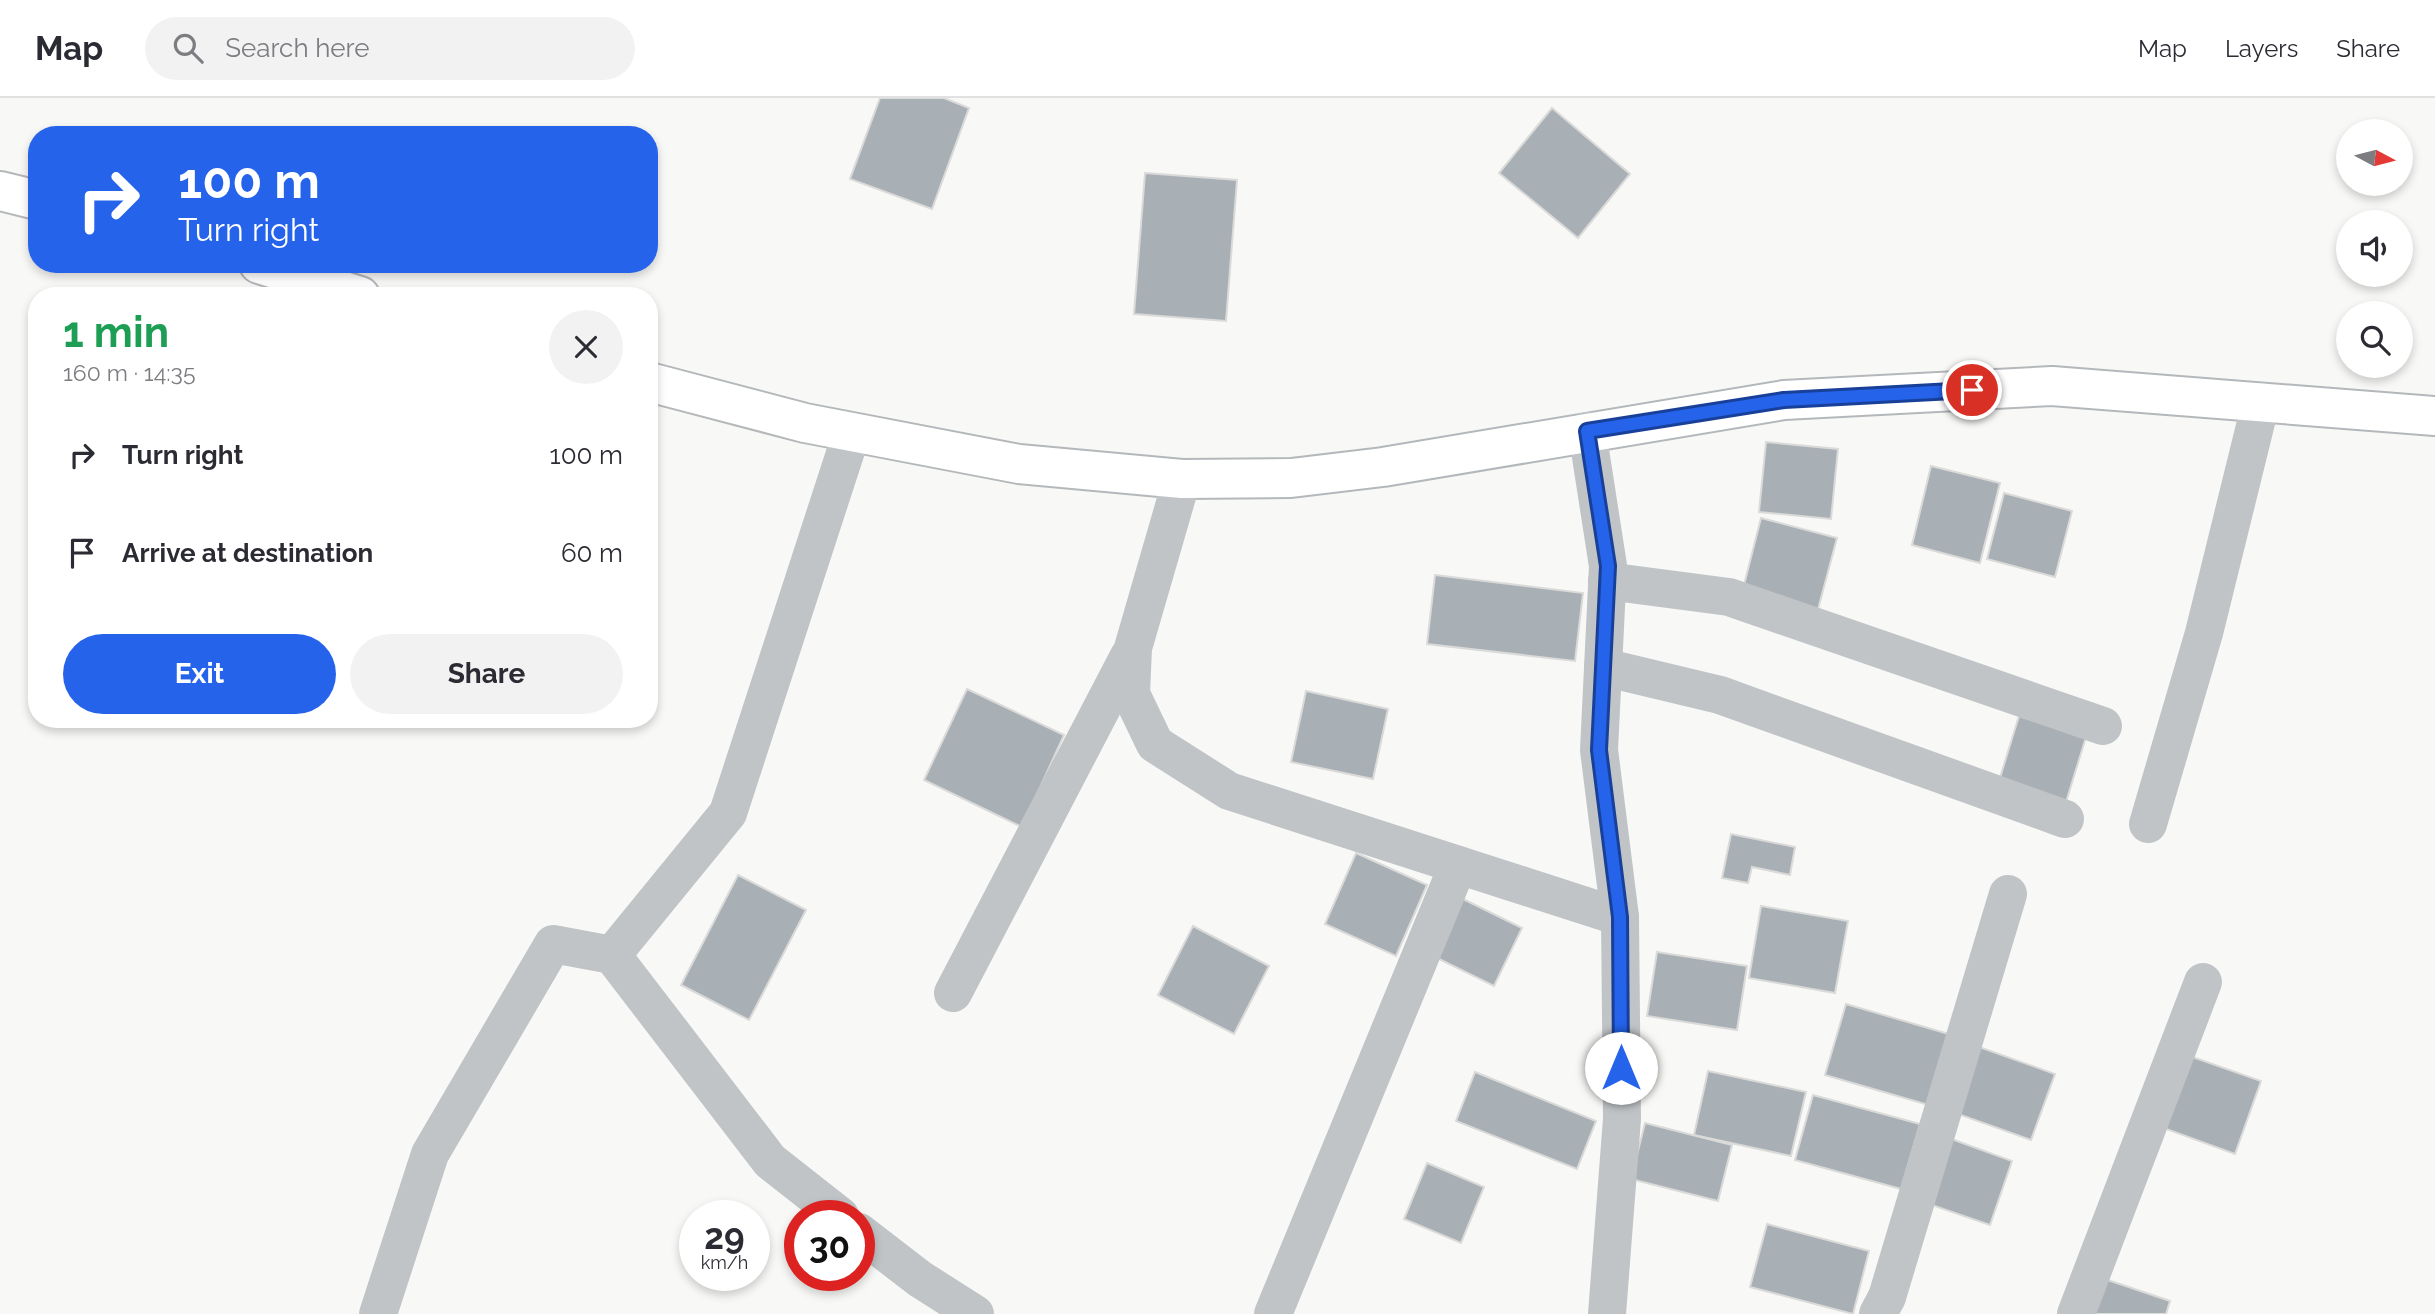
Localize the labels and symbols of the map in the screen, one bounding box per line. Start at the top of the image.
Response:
north arrow [2336,119,2413,196]
pin [1942,360,2002,420]
position arrow [1584,1031,1658,1105]
speed limit sign: 30 [784,1200,875,1291]

